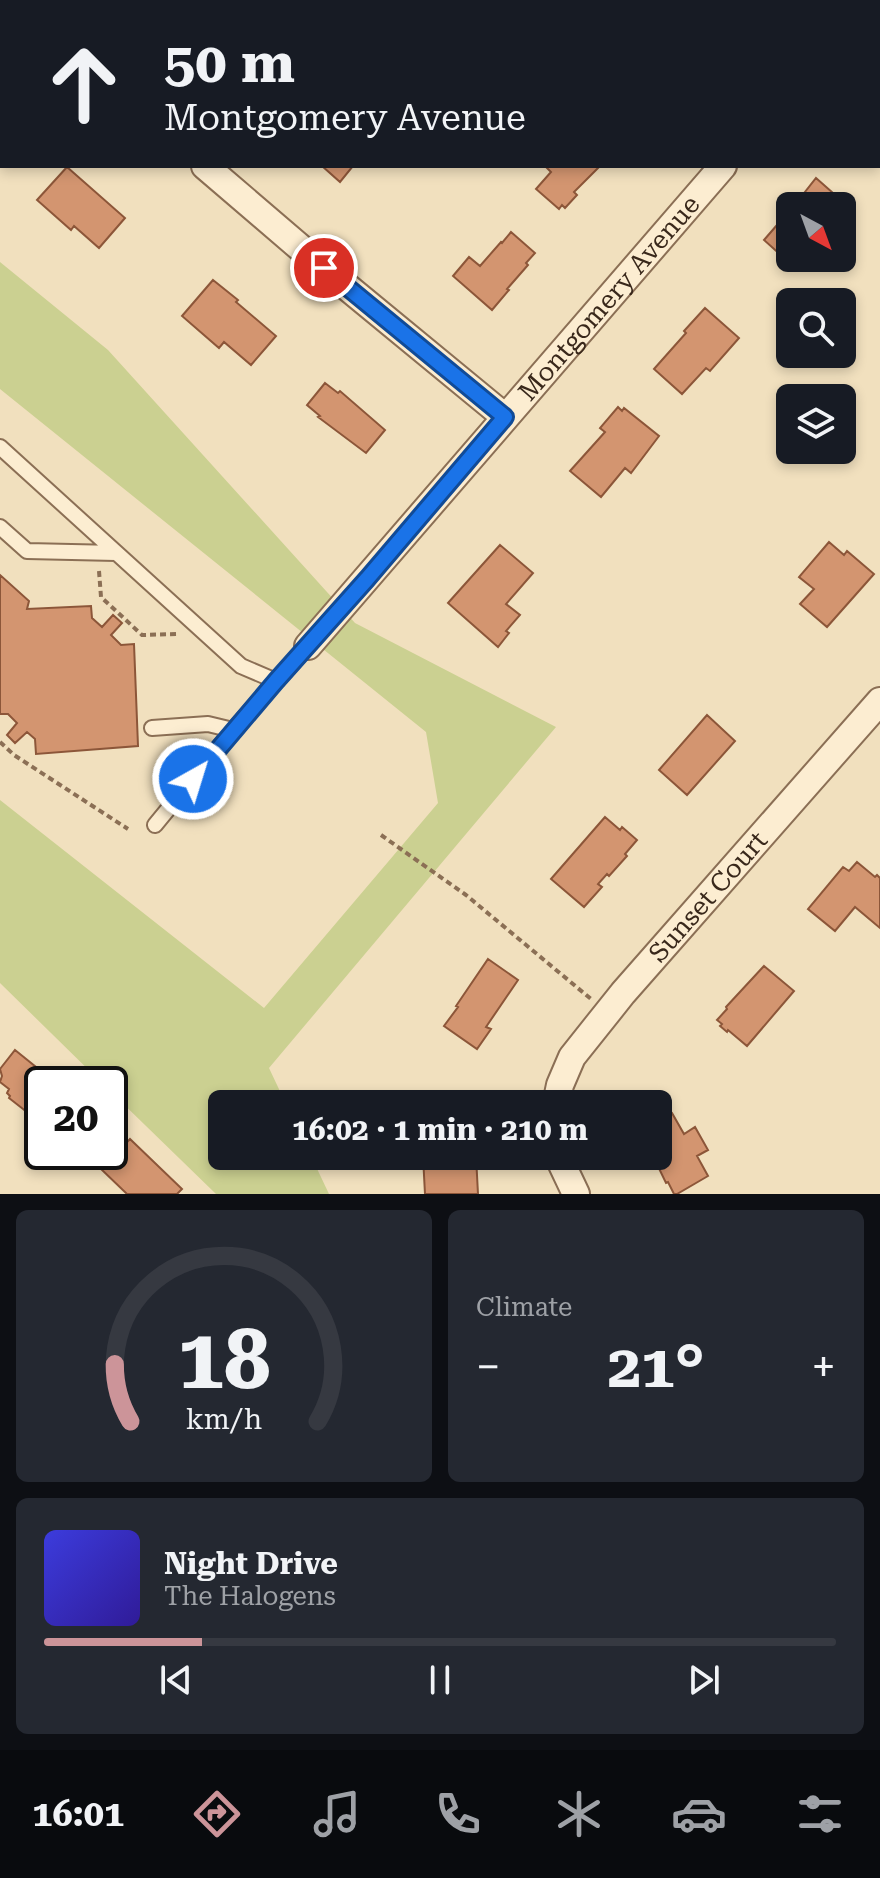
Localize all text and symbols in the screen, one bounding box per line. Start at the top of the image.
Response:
text: 50 m [164,30,295,96]
icon: ahead [32,32,136,136]
text: Montgomery Avenue [164,97,526,139]
street label: Montgomery Avenue [512,189,706,407]
north arrow [776,192,856,272]
map controls [776,192,856,464]
pin [290,234,358,302]
icon: arrive [302,246,346,290]
button: search [776,288,856,368]
button: layers [776,384,856,464]
position arrow [151,737,235,821]
street label: Sunset Court [642,825,773,968]
speed limit sign: 20 [24,1066,128,1170]
text: 16:02 · 1 min · 210 m [292,1112,588,1147]
text: Climate [476,1292,572,1322]
text: 18 [177,1311,271,1408]
text: 21° [607,1331,705,1402]
text: − [476,1341,501,1393]
text: + [811,1341,836,1393]
text: km/h [186,1402,262,1436]
text: Night Drive [164,1546,338,1581]
text: The Halogens [164,1581,336,1611]
icon: previous [154,1658,198,1702]
icon: pause [418,1658,462,1702]
icon: next [682,1658,726,1702]
icon: directions [189,1786,245,1842]
icon: music [309,1786,365,1842]
icon: phone [430,1786,486,1842]
icon: climate [551,1786,607,1842]
icon: car [671,1786,727,1842]
icon: filters [792,1786,848,1842]
text: 16:01 [32,1793,124,1835]

